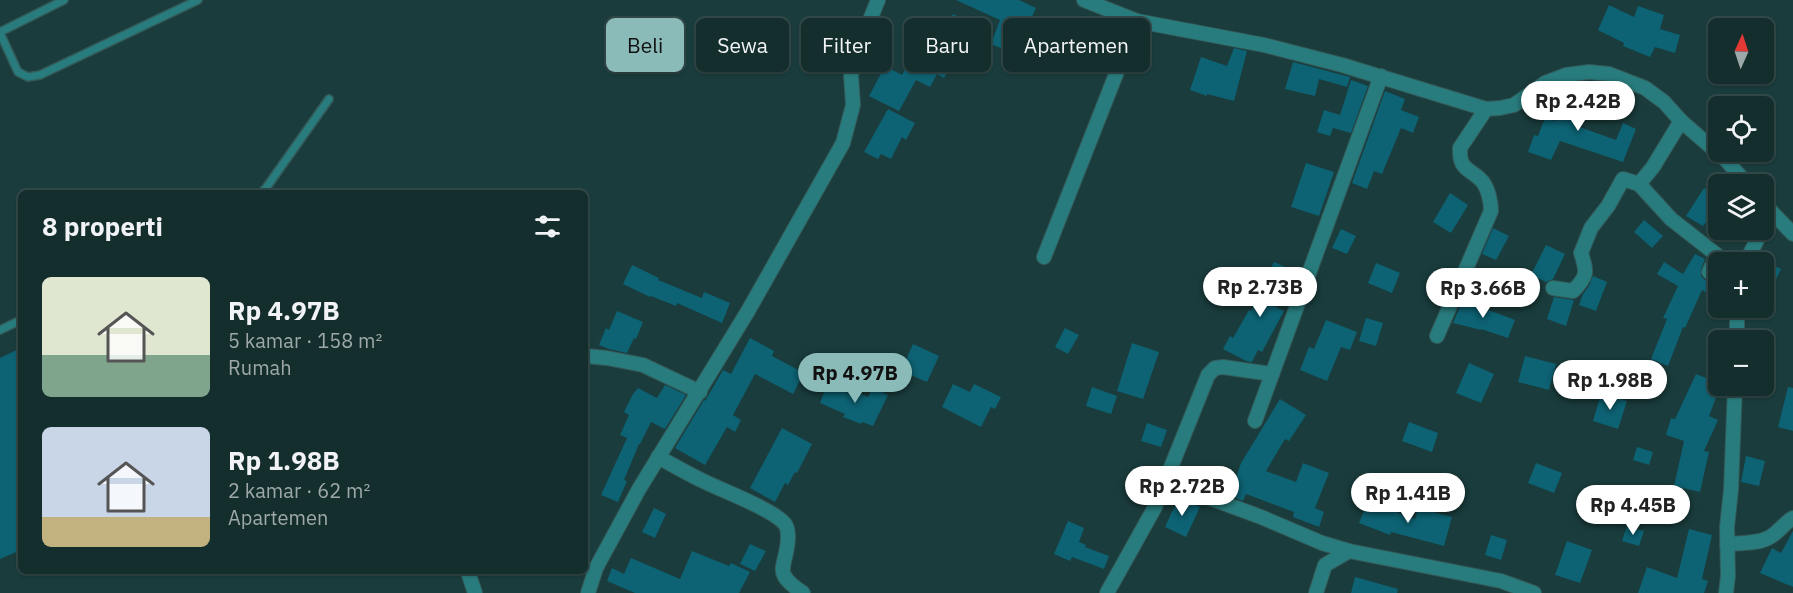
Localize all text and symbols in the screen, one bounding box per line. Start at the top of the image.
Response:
chip: Beli [606,18,684,72]
chip: Sewa [696,18,789,72]
chip: Filter [801,18,892,72]
chip: Baru [904,18,991,72]
chip: Apartemen [1003,18,1150,72]
north arrow [1708,18,1774,84]
map controls [1708,18,1774,396]
pin: Rp 2.42B [1516,81,1640,132]
text: Rp 2.42B [1535,87,1621,114]
button: locate [1708,96,1774,162]
button: layers [1708,174,1774,240]
text: 8 properti [42,209,163,243]
icon: filters [531,210,564,243]
button: + [1708,252,1774,318]
pin: Rp 2.73B [1198,267,1322,318]
pin: Rp 3.66B [1421,268,1545,319]
text: Rp 2.73B [1217,273,1303,300]
text: Rp 3.66B [1440,274,1526,301]
text: Rp 4.97B [228,293,340,327]
icon: home [90,301,162,373]
text: 5 kamar · 158 m² [228,327,382,354]
button: − [1708,330,1774,396]
pin: Rp 4.97B [793,353,917,404]
text: Rumah [228,354,292,381]
text: Rp 4.97B [812,359,898,386]
pin: Rp 1.98B [1548,360,1672,411]
text: Rp 1.98B [1567,366,1653,393]
text: Rp 1.98B [228,443,340,477]
icon: home [90,451,162,523]
pin: Rp 2.72B [1120,466,1244,517]
text: Rp 2.72B [1139,472,1225,499]
pin: Rp 1.41B [1346,473,1470,524]
text: 2 kamar · 62 m² [228,477,370,504]
text: Rp 1.41B [1365,479,1451,506]
pin: Rp 4.45B [1571,485,1695,536]
text: Rp 4.45B [1590,491,1676,518]
text: Apartemen [228,504,328,531]

